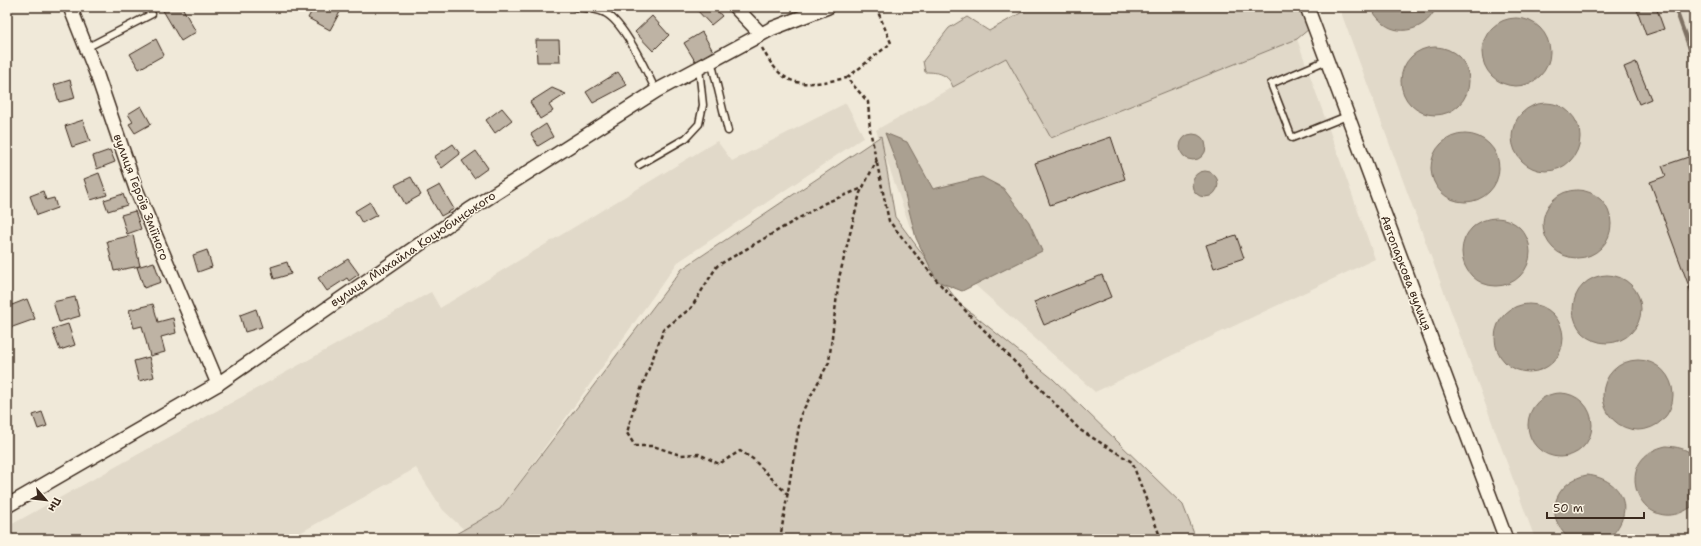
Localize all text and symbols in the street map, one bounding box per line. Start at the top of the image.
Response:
street label: вулиця Героїв Зміїного [109,131,173,263]
street label: вулиця Михайла Коцюбинського [327,187,499,311]
street label: Автопаркова вулиця [1377,213,1435,333]
north arrow [26,480,66,520]
scale bar [1547,494,1644,520]
text: Пн [44,495,64,514]
text: 50 m [1553,500,1583,516]

